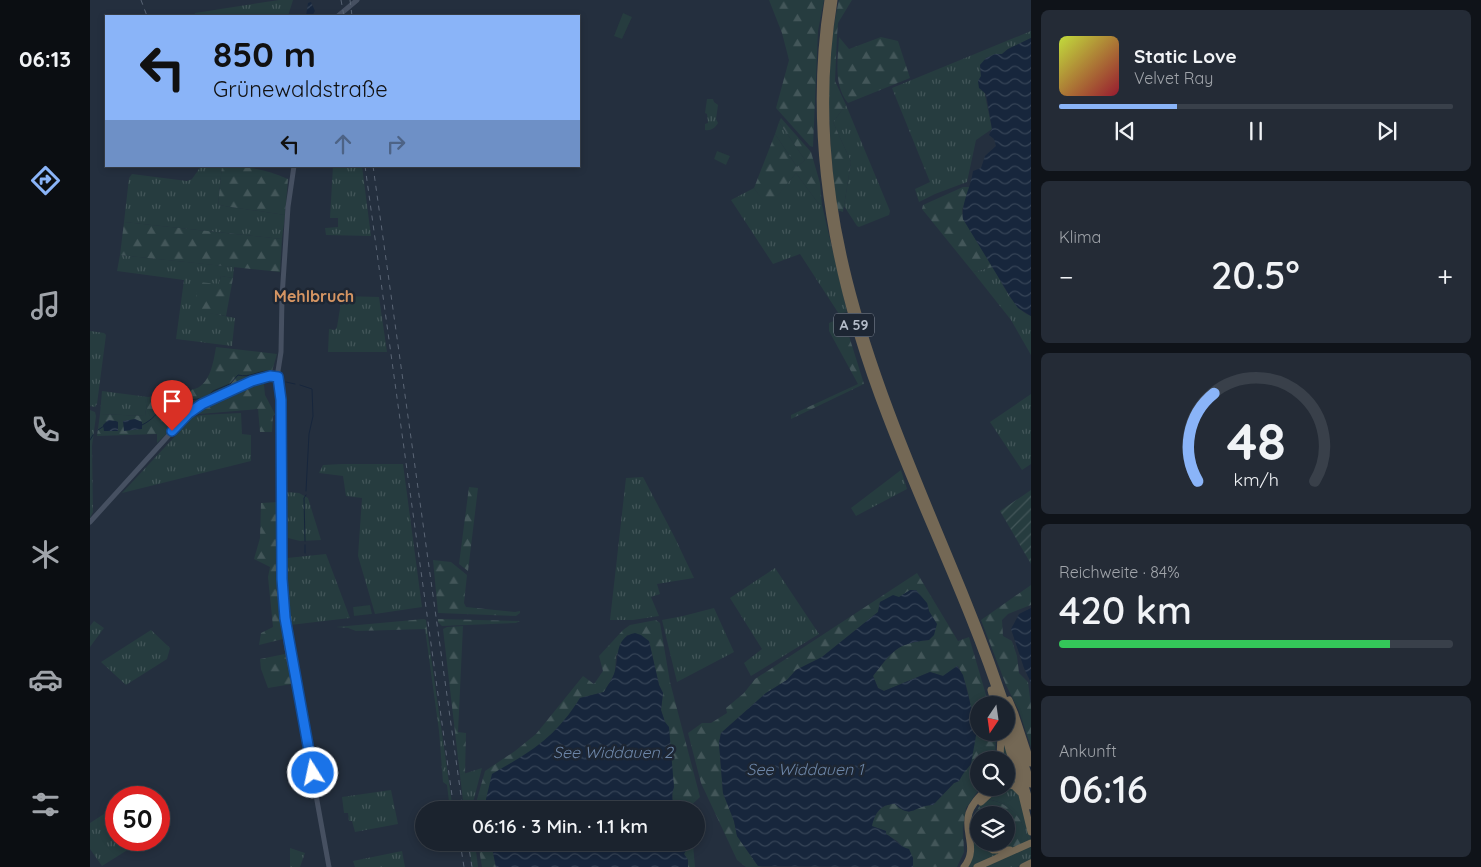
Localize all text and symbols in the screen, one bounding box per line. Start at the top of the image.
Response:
text: 850 m [213,32,316,76]
icon: left [130,35,195,100]
text: Static Love [1134,44,1237,68]
text: 06:13 [19,45,71,73]
text: Velvet Ray [1134,68,1213,88]
text: Grünewaldstraße [213,75,388,103]
icon: previous [1111,117,1139,145]
icon: pause [1242,117,1270,145]
icon: next [1373,117,1401,145]
icon: left [276,130,304,158]
icon: ahead [329,130,357,158]
icon: right [382,130,410,158]
icon: directions [28,163,63,198]
text: Klima [1059,227,1101,247]
text: 20.5° [1211,251,1300,299]
text: − [1059,259,1074,294]
text: + [1437,259,1453,294]
district label: Mehlbruch [274,286,354,306]
icon: music [28,288,63,323]
road number: A 59 [834,314,874,336]
pin [151,380,193,431]
icon: arrive [158,387,186,415]
text: 48 [1226,408,1286,473]
icon: phone [28,412,63,447]
text: km/h [1233,468,1279,490]
icon: climate [28,537,63,572]
text: Reichweite · 84% [1059,562,1180,582]
text: 420 km [1059,586,1192,634]
icon: car [28,662,63,697]
north arrow [970,696,1015,741]
map controls [970,696,1015,851]
text: Ankunft [1059,741,1117,761]
water label: See Widdauen 2 [553,742,674,762]
position arrow [286,746,338,798]
button: search [970,751,1015,796]
water label: See Widdauen 1 [747,759,865,779]
text: 06:16 [1059,765,1148,813]
speed limit sign: 50 [105,786,170,851]
icon: filters [28,787,63,822]
button: layers [970,806,1015,851]
text: 06:16 · 3 Min. · 1.1 km [472,814,648,838]

